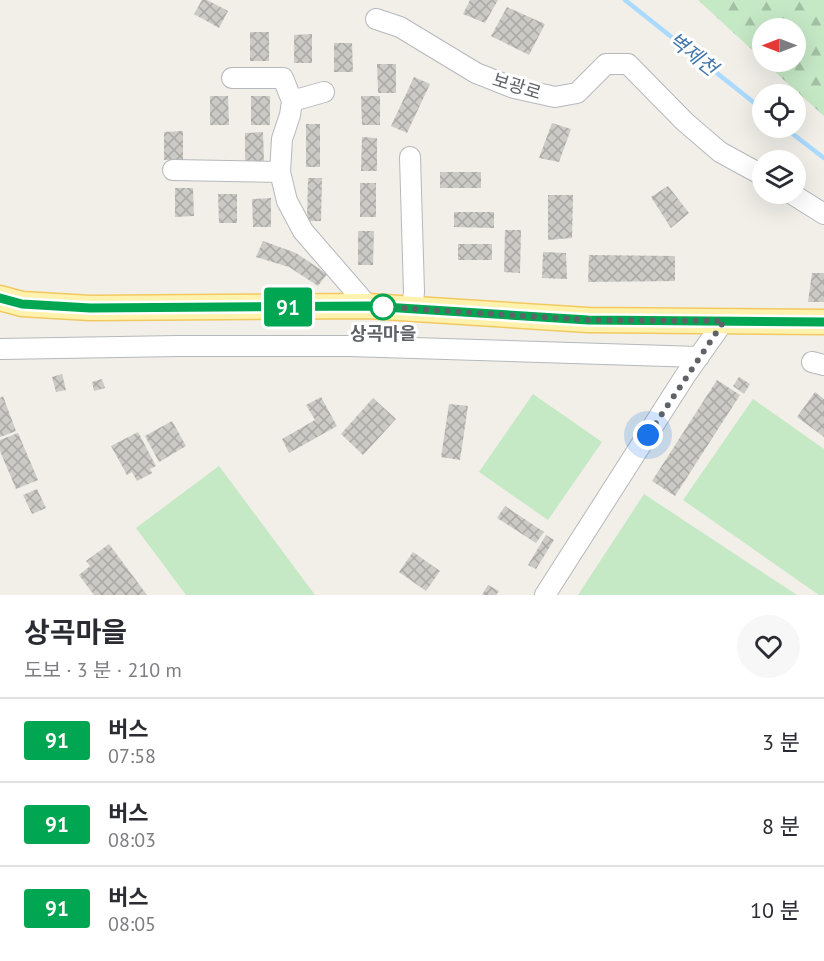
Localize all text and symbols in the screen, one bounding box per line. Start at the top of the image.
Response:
north arrow [752,18,806,72]
map controls [752,18,806,204]
water label: 벽제천 [663,27,725,83]
street label: 보광로 [490,68,544,104]
button: locate [752,84,806,138]
button: layers [752,150,806,204]
line badge: 91 [261,288,315,326]
text: 91 [276,294,300,321]
marker: 상곡마을 [370,294,396,320]
place label: 상곡마을 [350,322,416,345]
your location [633,420,663,450]
text: 상곡마을 [24,613,127,650]
button: heart [737,615,800,678]
text: 도보 · 3 분 · 210 m [24,657,182,683]
text: 버스 [108,715,148,743]
text: 91 [45,727,69,754]
text: 3 분 [762,728,800,756]
text: 07:58 [108,743,156,769]
text: 버스 [108,799,148,827]
text: 91 [45,811,69,838]
text: 8 분 [762,812,800,840]
text: 08:03 [108,827,156,853]
text: 버스 [108,883,148,911]
text: 91 [45,895,69,922]
text: 10 분 [750,896,800,924]
text: 08:05 [108,911,156,937]

